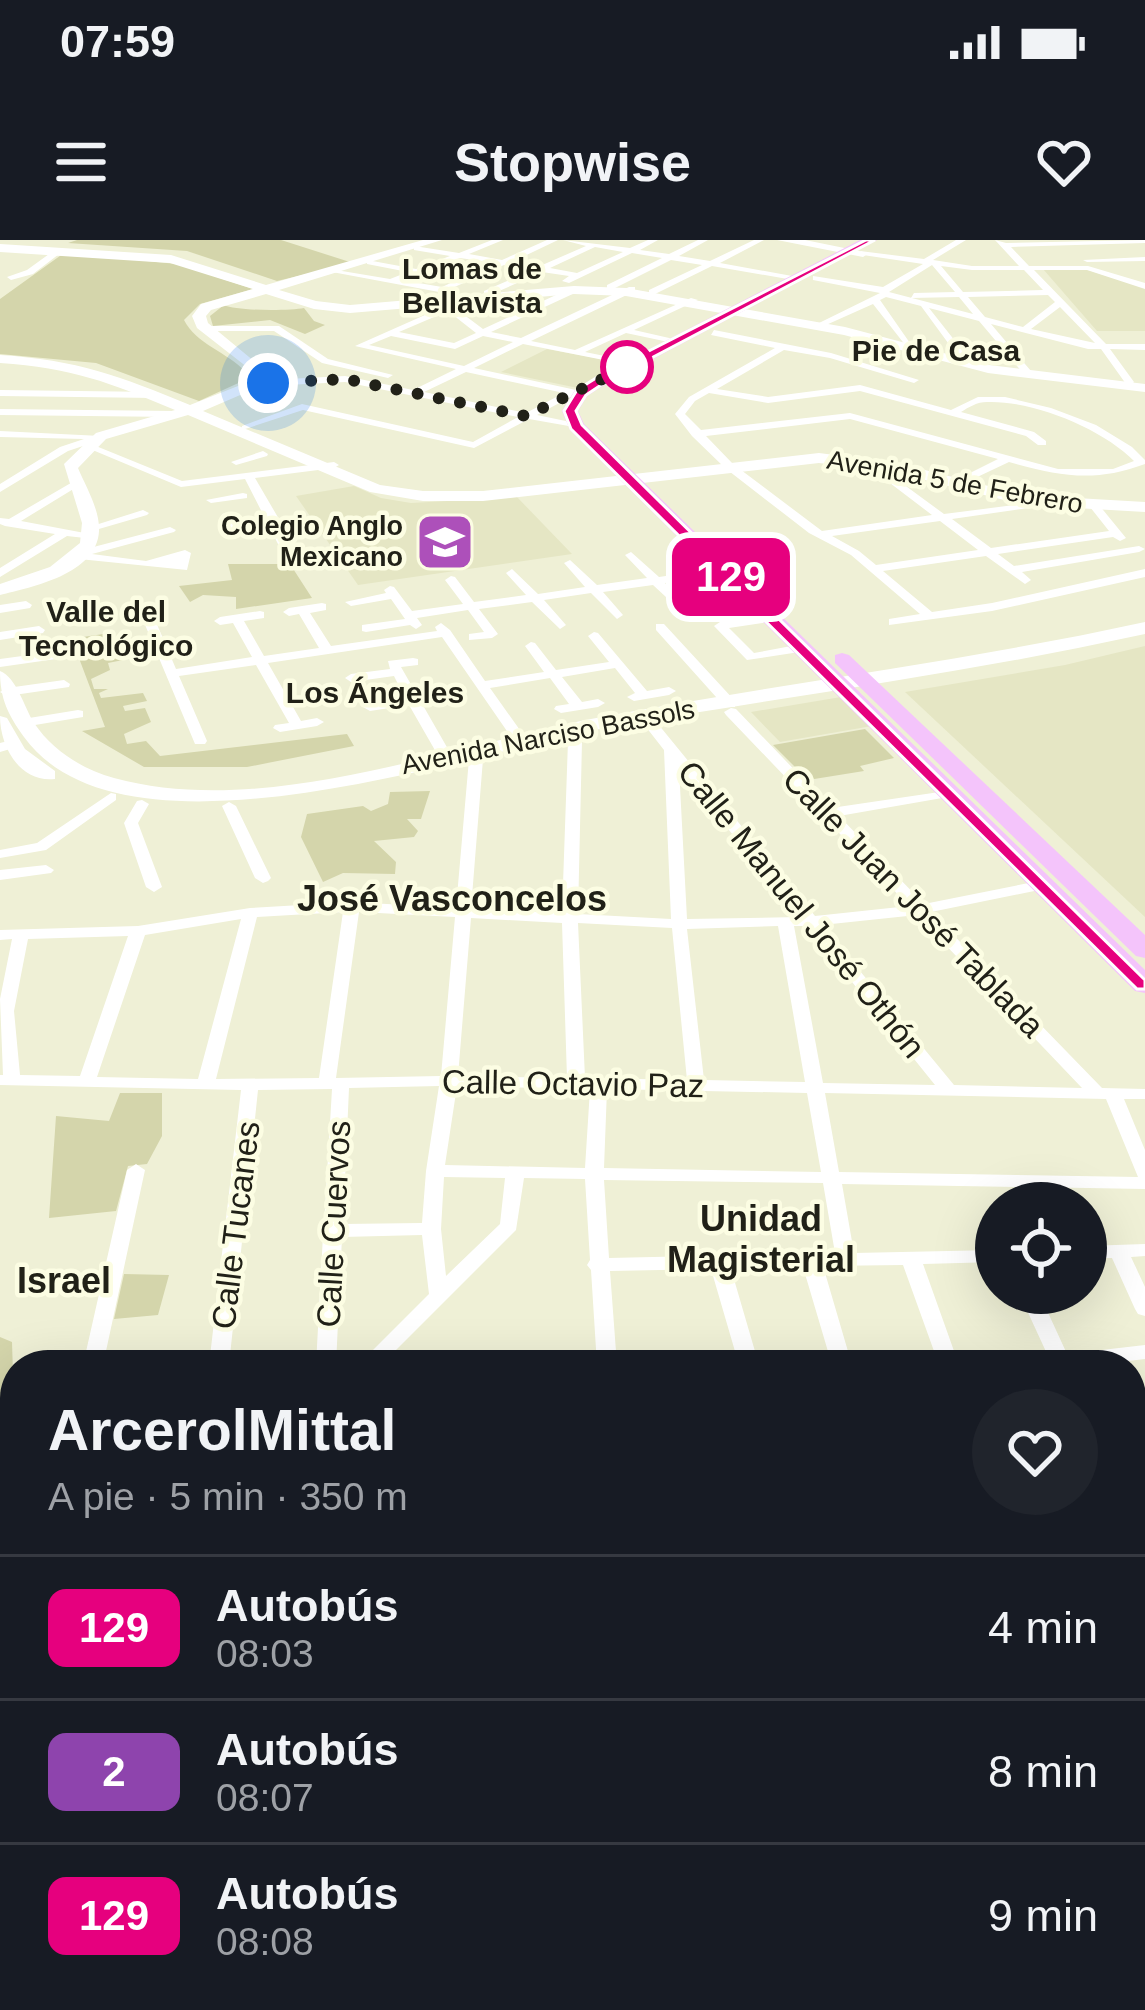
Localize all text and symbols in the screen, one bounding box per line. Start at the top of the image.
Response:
text: 07:59 [60,16,175,67]
icon: menu [48,129,114,195]
icon: heart [1031,129,1097,195]
text: Stopwise [454,132,691,192]
district label: Lomas de Bellavista [402,252,542,319]
district label: Pie de Casa [852,334,1021,367]
unlabelled marker [602,342,652,392]
your location [238,353,298,413]
street label: Avenida 5 de Febrero [825,445,1085,519]
place label: Colegio Anglo Mexicano [221,511,403,572]
school or university icon: Colegio Anglo Mexicano [414,511,476,573]
line badge: 129 [662,538,800,616]
text: 129 [696,553,766,600]
district label: Valle del Tecnológico [19,595,193,662]
district label: Los Ángeles [286,676,464,709]
street label: Avenida Narciso Bassols [399,694,697,780]
street label: Calle Manuel José Othón [671,754,933,1065]
street label: Calle Juan José Tablada [776,760,1052,1045]
district label: José Vasconcelos [297,878,607,919]
street label: Calle Octavio Paz [442,1063,704,1104]
street label: Calle Tucanes [204,1119,267,1331]
street label: Calle Cuervos [310,1120,357,1328]
map controls [975,1182,1107,1314]
button: locate [975,1182,1107,1314]
district label: Unidad Magisterial [667,1198,855,1280]
district label: Israel [17,1260,111,1301]
button: heart [972,1389,1098,1515]
text: ArcerolMittal [48,1398,396,1462]
text: A pie · 5 min · 350 m [48,1475,408,1518]
text: Autobús [216,1580,398,1631]
text: 4 min [988,1602,1098,1653]
text: 129 [79,1604,149,1651]
text: 08:03 [216,1632,314,1675]
text: Autobús [216,1724,398,1775]
text: 8 min [988,1746,1098,1797]
text: 2 [102,1748,126,1795]
text: 08:07 [216,1776,314,1819]
text: Autobús [216,1868,398,1919]
text: 9 min [988,1890,1098,1941]
text: 129 [79,1892,149,1939]
text: 08:08 [216,1920,314,1963]

